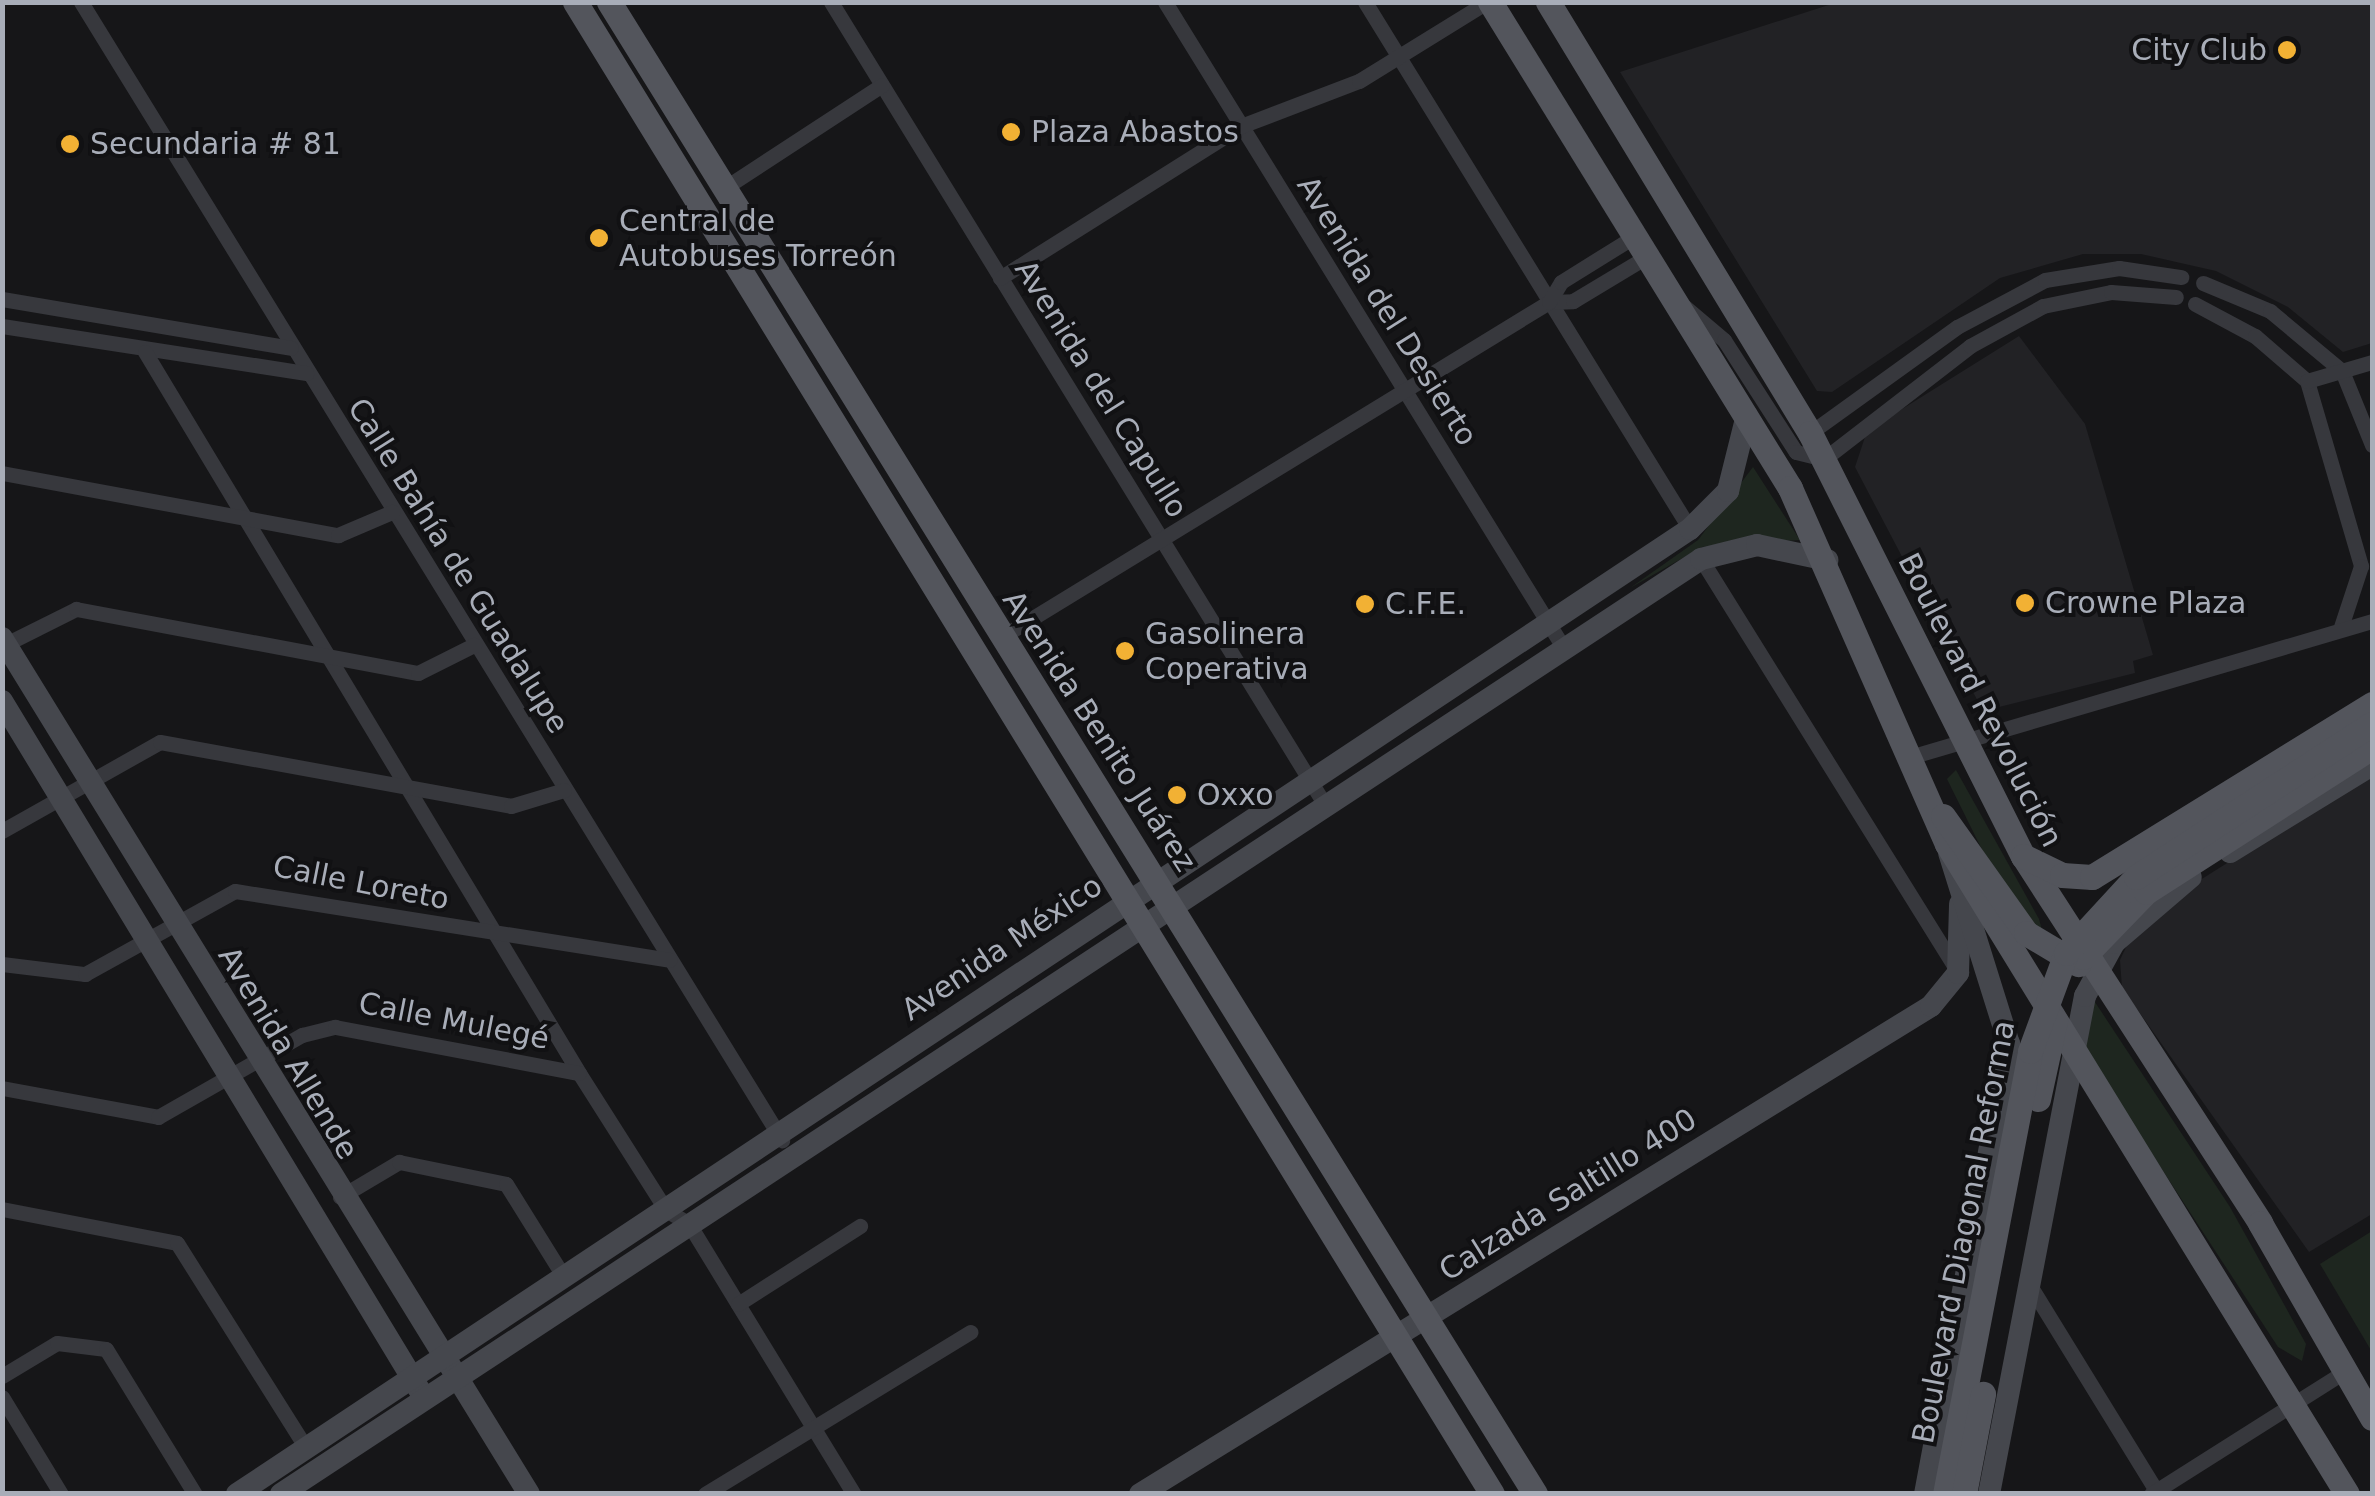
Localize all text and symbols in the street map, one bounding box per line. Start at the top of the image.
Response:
place label: City Club [2131,32,2267,68]
marker: City Club [2276,39,2298,61]
place label: Plaza Abastos [1031,114,1239,150]
marker: Plaza Abastos [1000,121,1022,143]
place label: Secundaria # 81 [90,126,341,162]
marker: Secundaria # 81 [59,133,81,155]
street label: Avenida del Desierto [1289,170,1485,452]
place label: Central de Autobuses Torreón [619,203,897,274]
marker: Central de Autobuses Torreón [588,227,610,249]
street label: Avenida del Capullo [1007,253,1195,525]
street label: Calle Bahía de Guadalupe [340,392,576,740]
street label: Boulevard Revolución [1890,547,2070,853]
street label: Avenida Benito Juárez [995,584,1203,878]
place label: Crowne Plaza [2045,585,2246,621]
place label: C.F.E. [1385,586,1466,622]
marker: Crowne Plaza [2014,592,2036,614]
marker: C.F.E. [1354,593,1376,615]
place label: Gasolinera Coperativa [1145,616,1309,686]
marker: Gasolinera Coperativa [1114,640,1136,662]
place label: Oxxo [1197,777,1274,813]
marker: Oxxo [1166,784,1188,806]
street label: Calle Loreto [270,848,452,918]
street label: Avenida México [895,868,1109,1028]
street label: Avenida Allende [210,940,366,1166]
street label: Calle Mulegé [356,985,552,1057]
street label: Boulevard Diagonal Reforma [1905,1017,2023,1447]
street label: Calzada Saltillo 400 [1433,1101,1703,1289]

